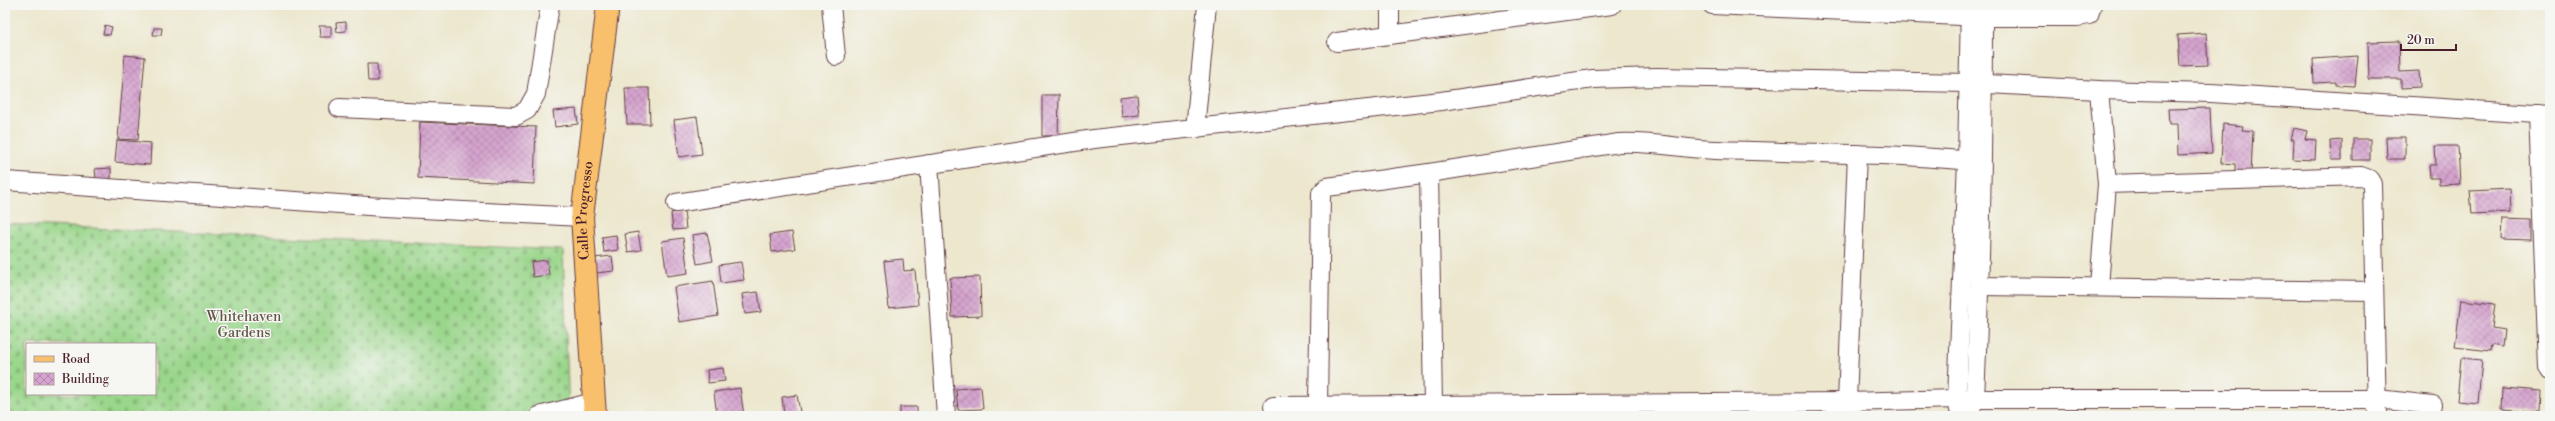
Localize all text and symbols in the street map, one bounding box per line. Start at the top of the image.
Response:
scale bar [2401,26,2456,52]
text: 20 m [2407,33,2435,48]
street label: Calle Progresso [573,160,598,260]
park label: Whitehaven Gardens [206,308,282,342]
legend [26,343,156,395]
text: Road [62,352,90,367]
text: Building [61,372,110,387]

